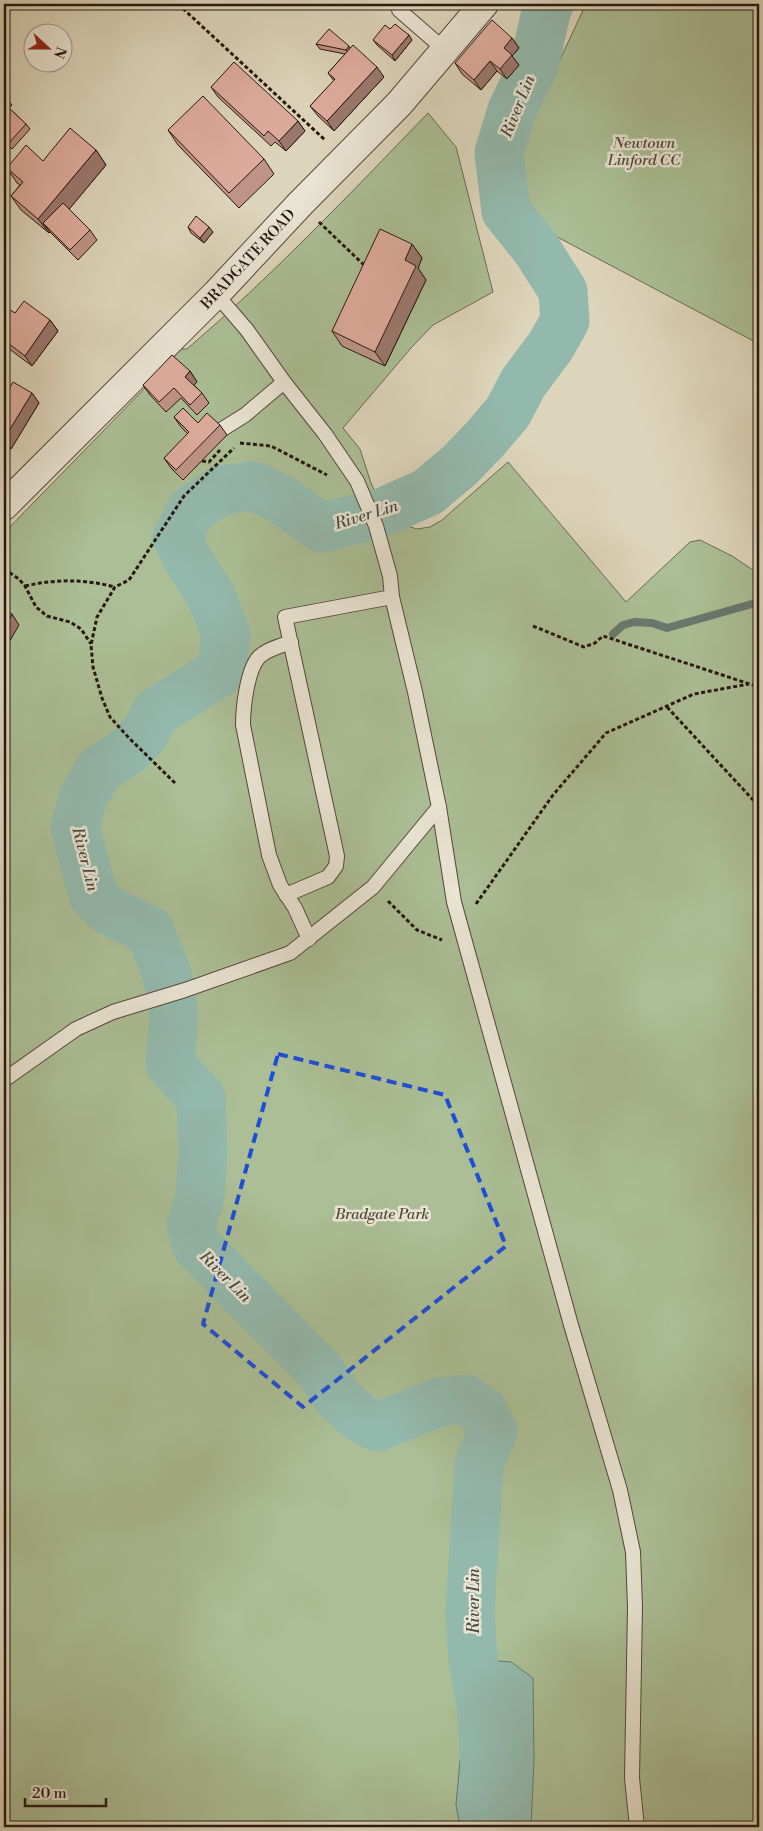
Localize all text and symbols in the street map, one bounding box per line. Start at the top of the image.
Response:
north arrow [22,22,72,72]
text: N [49,44,70,61]
water label: River Lin [496,71,540,141]
park label: Newtown Linford CC [607,134,681,170]
street label: BRADGATE ROAD [196,205,300,314]
water label: River Lin [331,496,401,534]
water label: River Lin [67,824,103,894]
park label: Bradgate Park [334,1205,429,1224]
water label: River Lin [194,1246,256,1308]
water label: River Lin [464,1567,484,1635]
scale bar [25,1776,106,1808]
text: 20 m [32,1784,67,1803]

